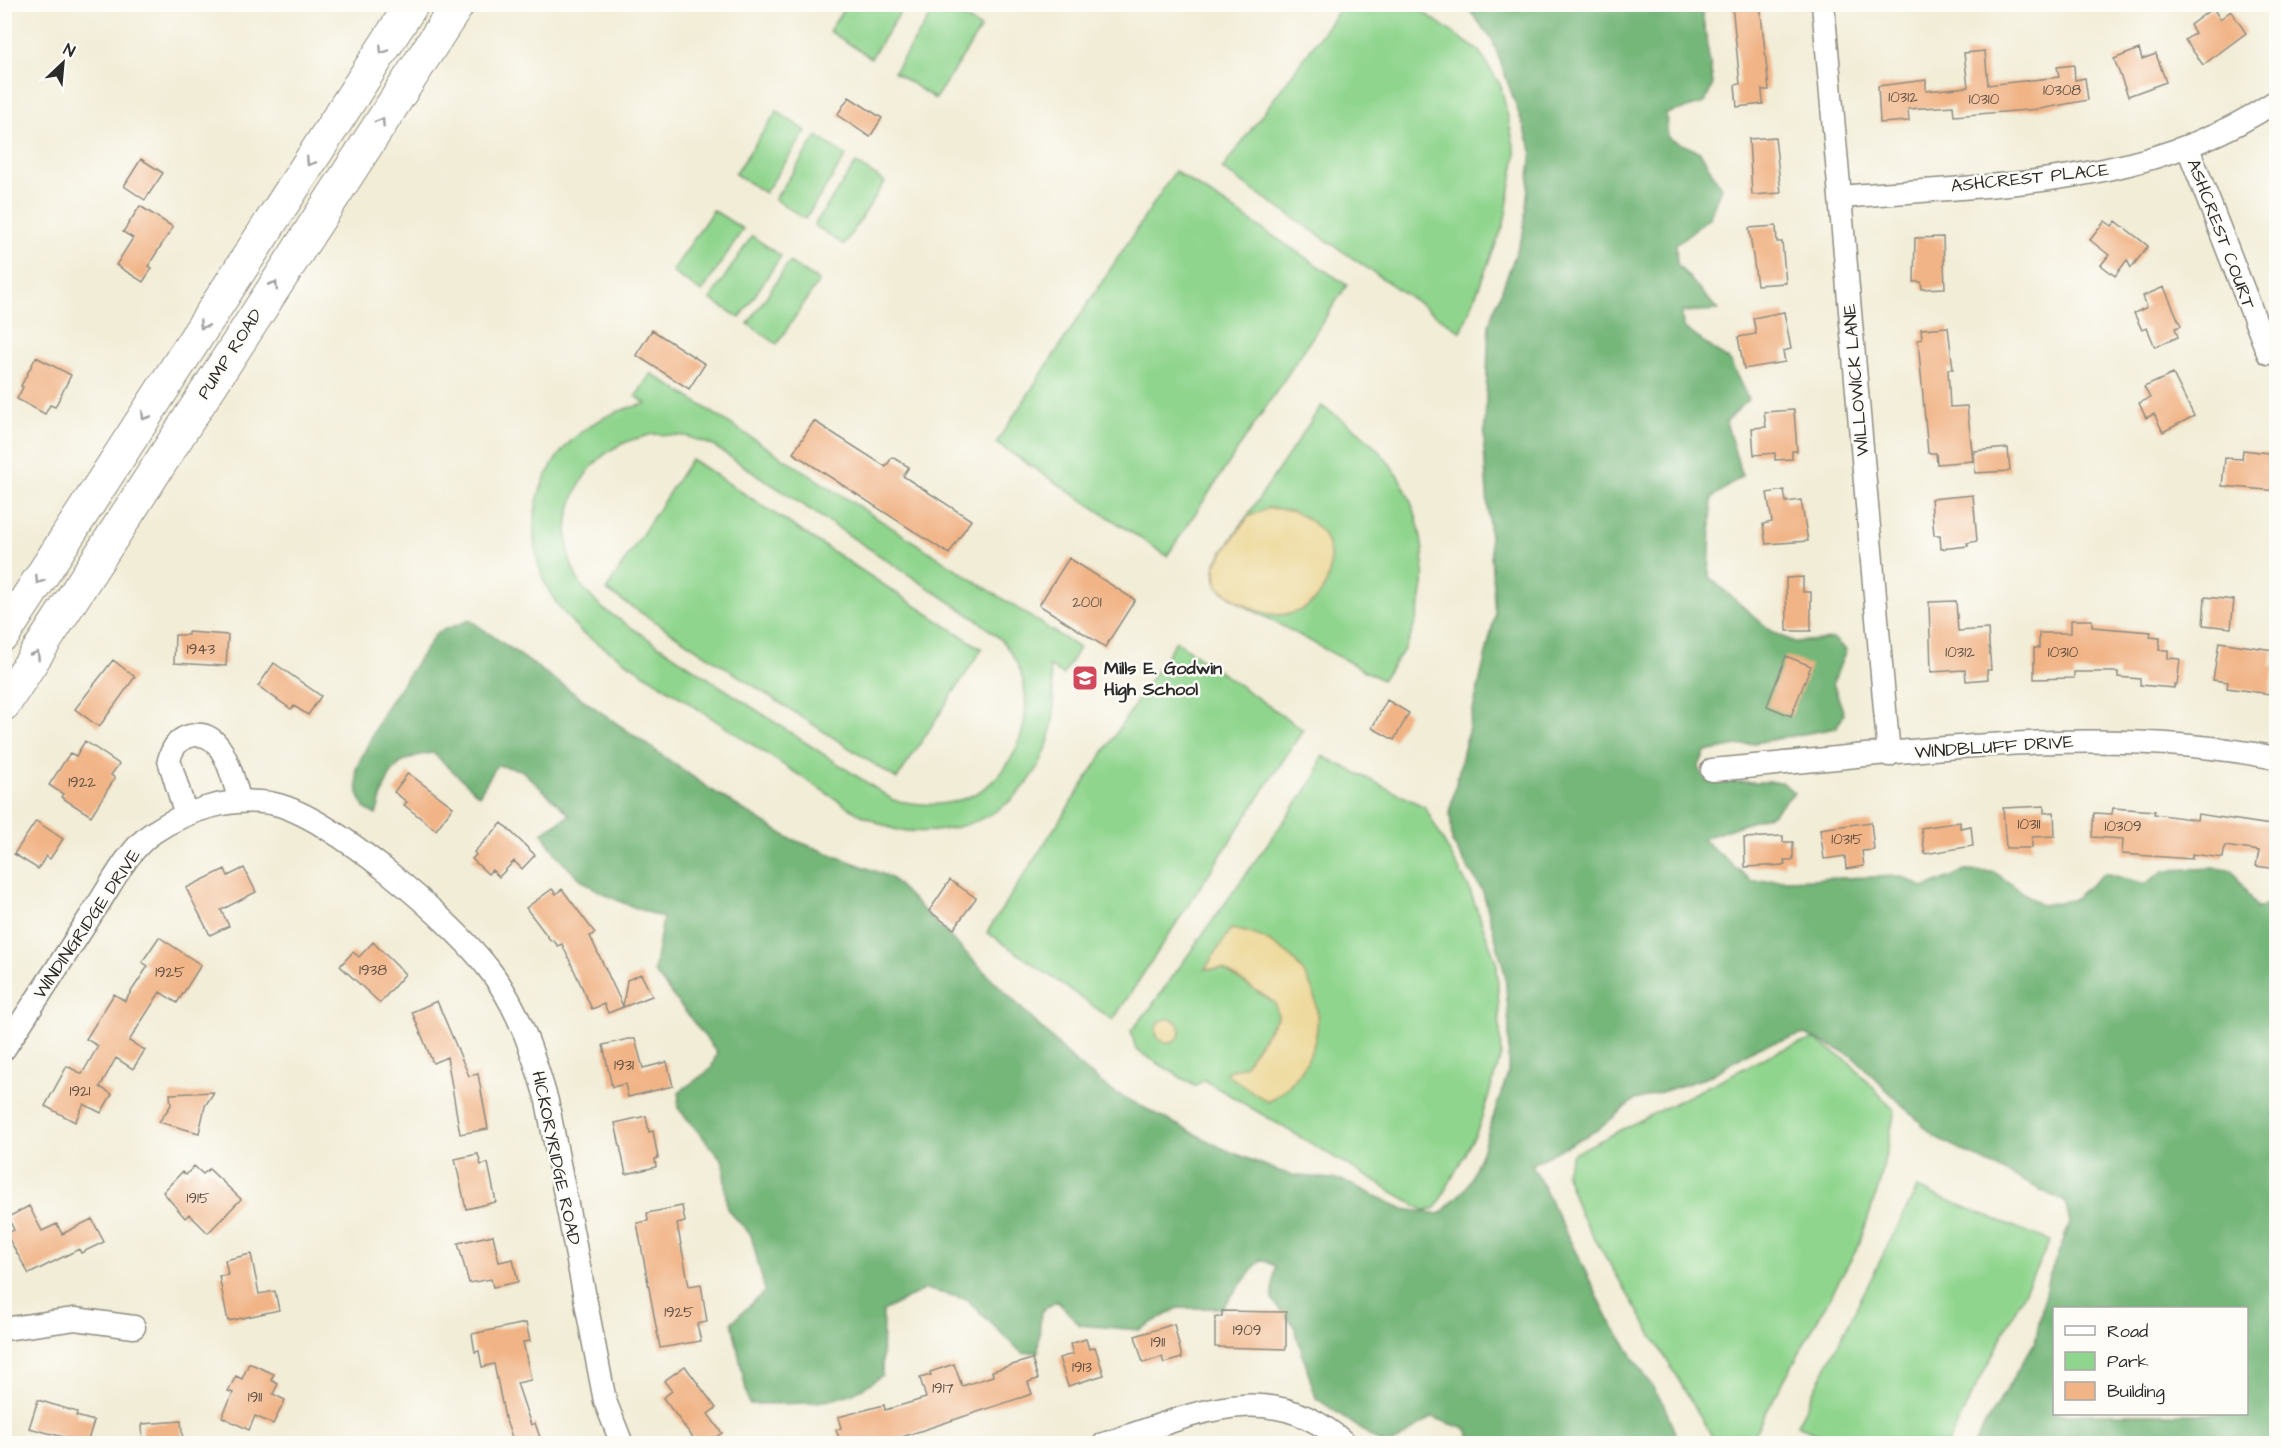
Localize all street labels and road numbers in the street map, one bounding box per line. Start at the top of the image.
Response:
street label: ASHCREST COURT [2181,155,2261,314]
street label: ASHCREST PLACE [1950,157,2111,199]
street label: WILLOWICK LANE [1837,302,1875,457]
street label: PUMP ROAD [191,304,269,404]
street label: WINDBLUFF DRIVE [1914,729,2075,765]
street label: WINDINGRIDGE DRIVE [27,844,147,1004]
street label: HICKORYRIDGE ROAD [525,1069,587,1248]

